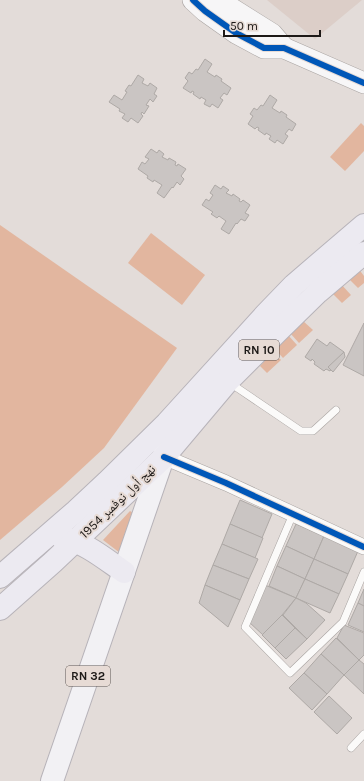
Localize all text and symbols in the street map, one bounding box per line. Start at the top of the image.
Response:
scale bar [224,12,320,38]
text: 50 m [230,19,258,33]
road number: RN 10 [239,340,279,360]
street label: نهج أول نوفمبر 1954 [76,461,160,543]
road number: RN 32 [66,666,110,686]

